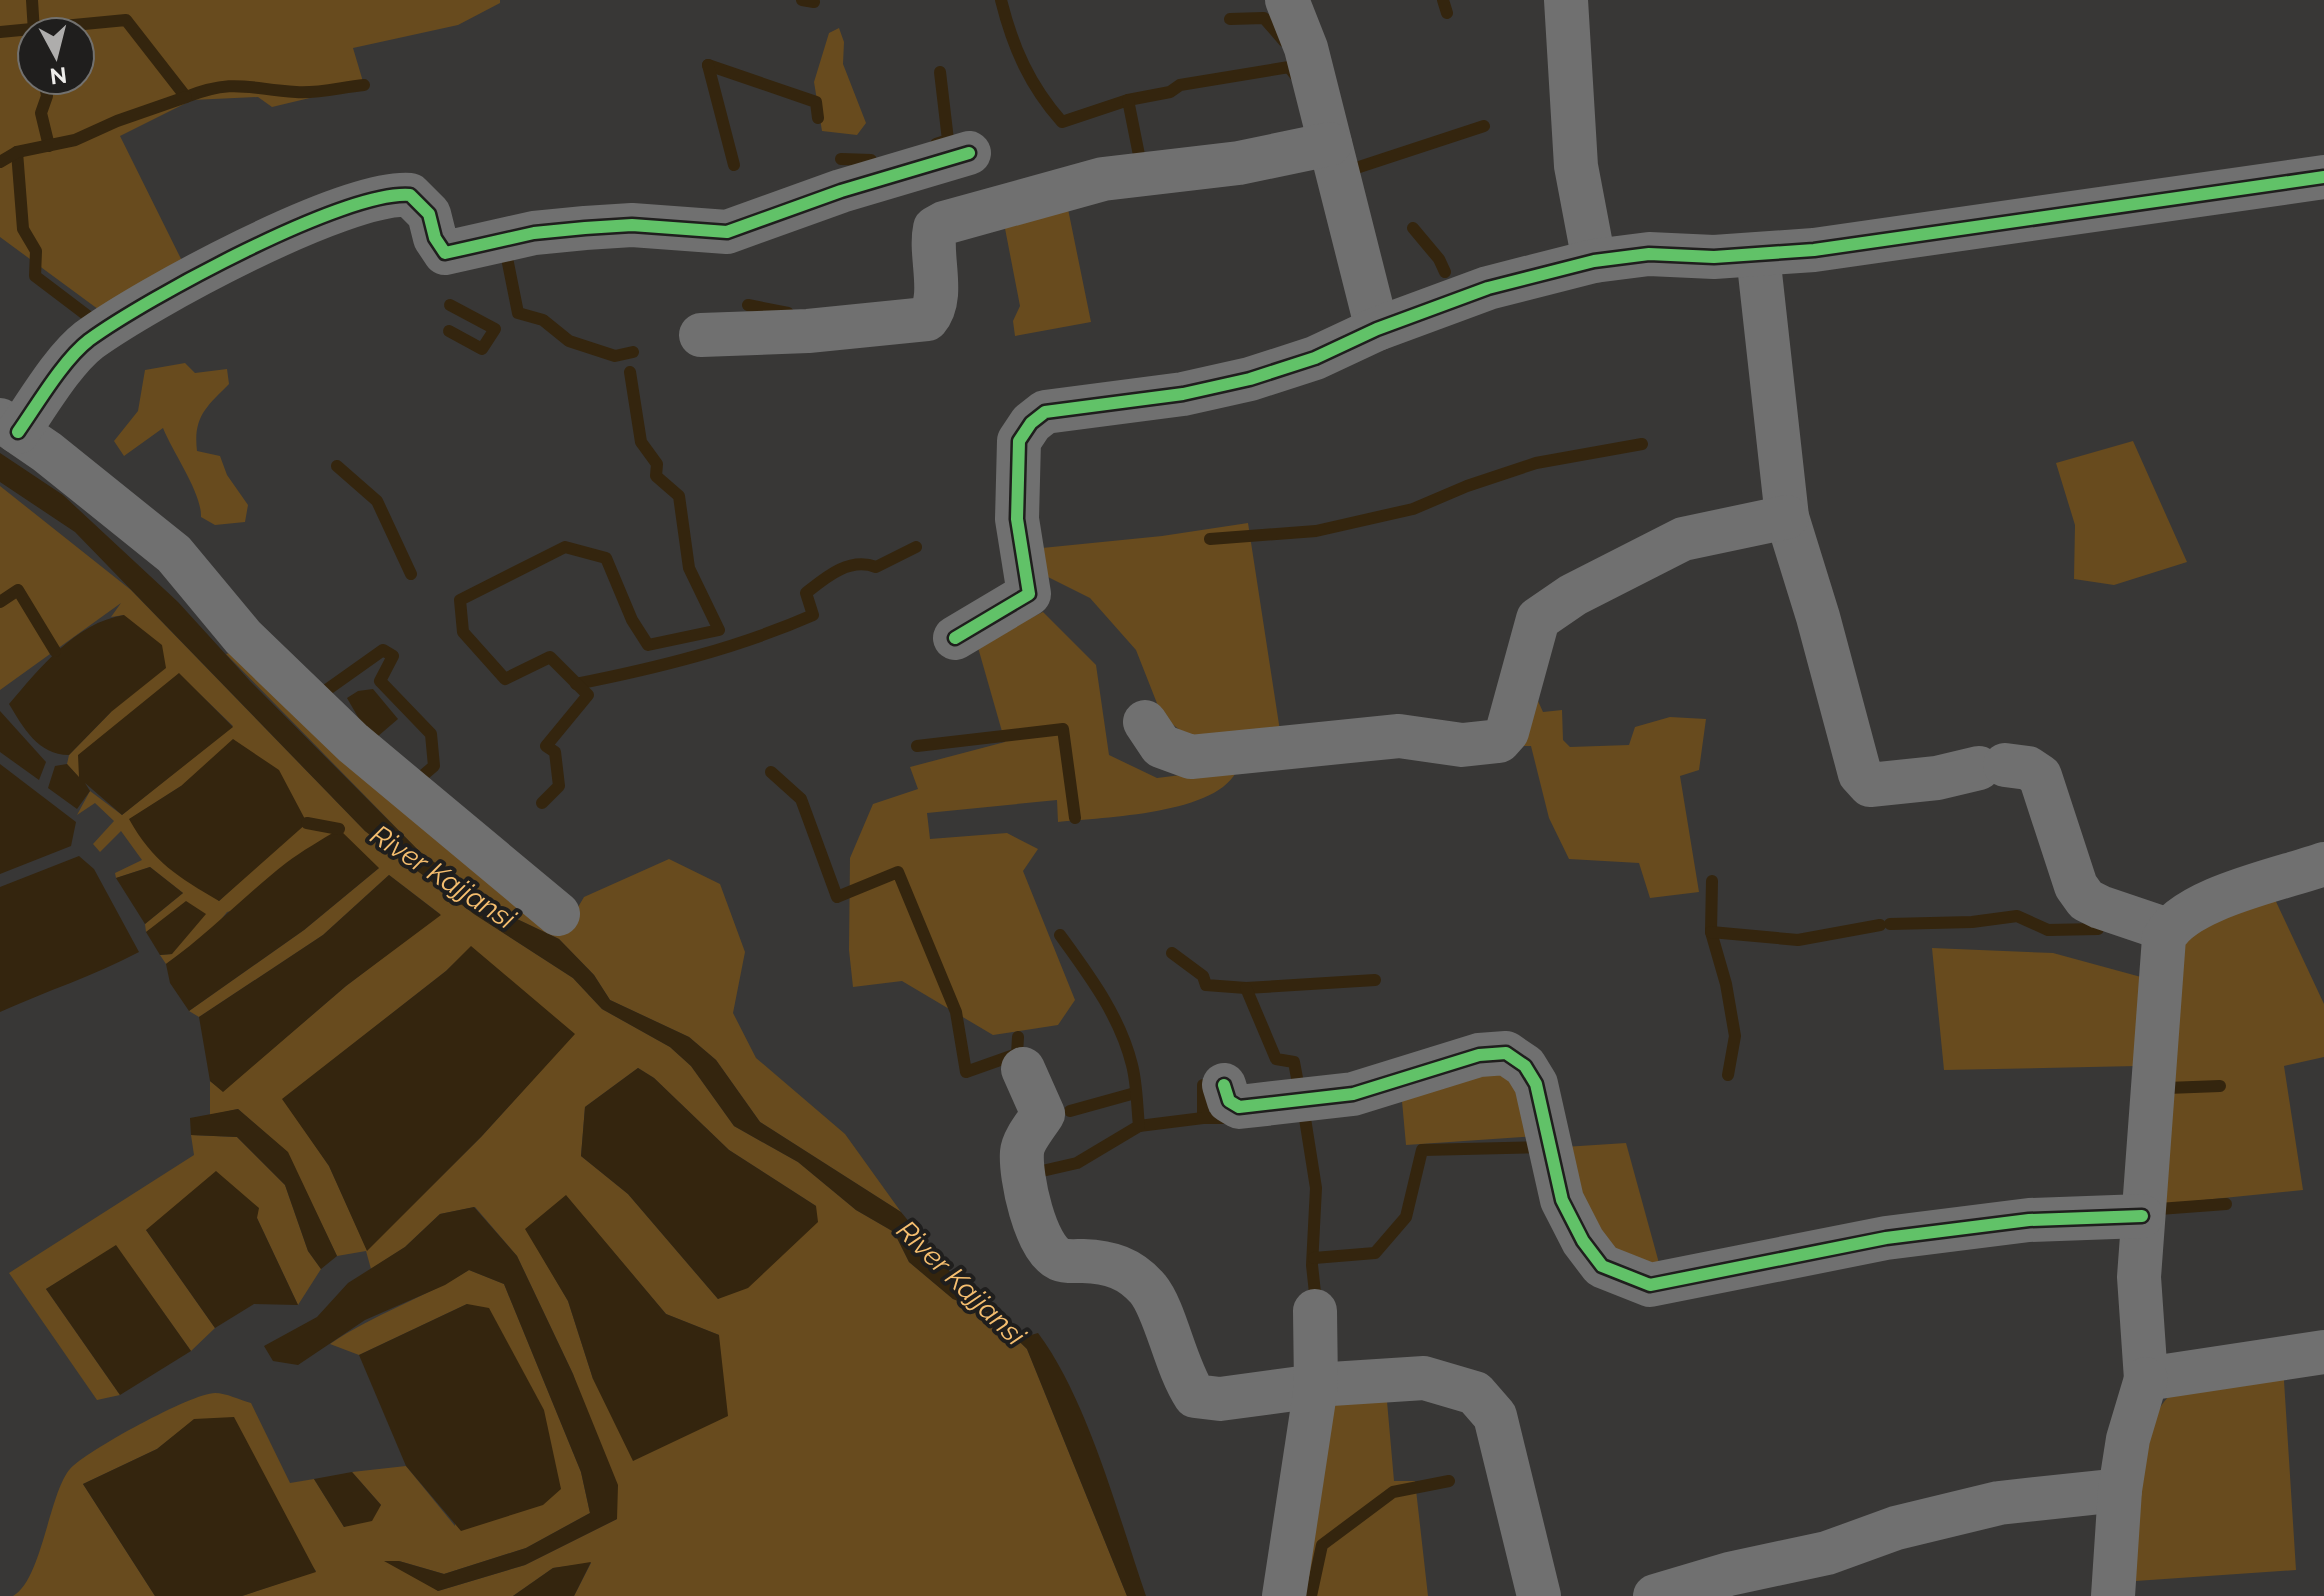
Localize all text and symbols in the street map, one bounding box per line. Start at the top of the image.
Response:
north arrow [16,16,96,96]
text: N [49,62,68,90]
water label: River Kajjansi [365,818,522,936]
water label: River Kajjansi [890,1214,1033,1353]

